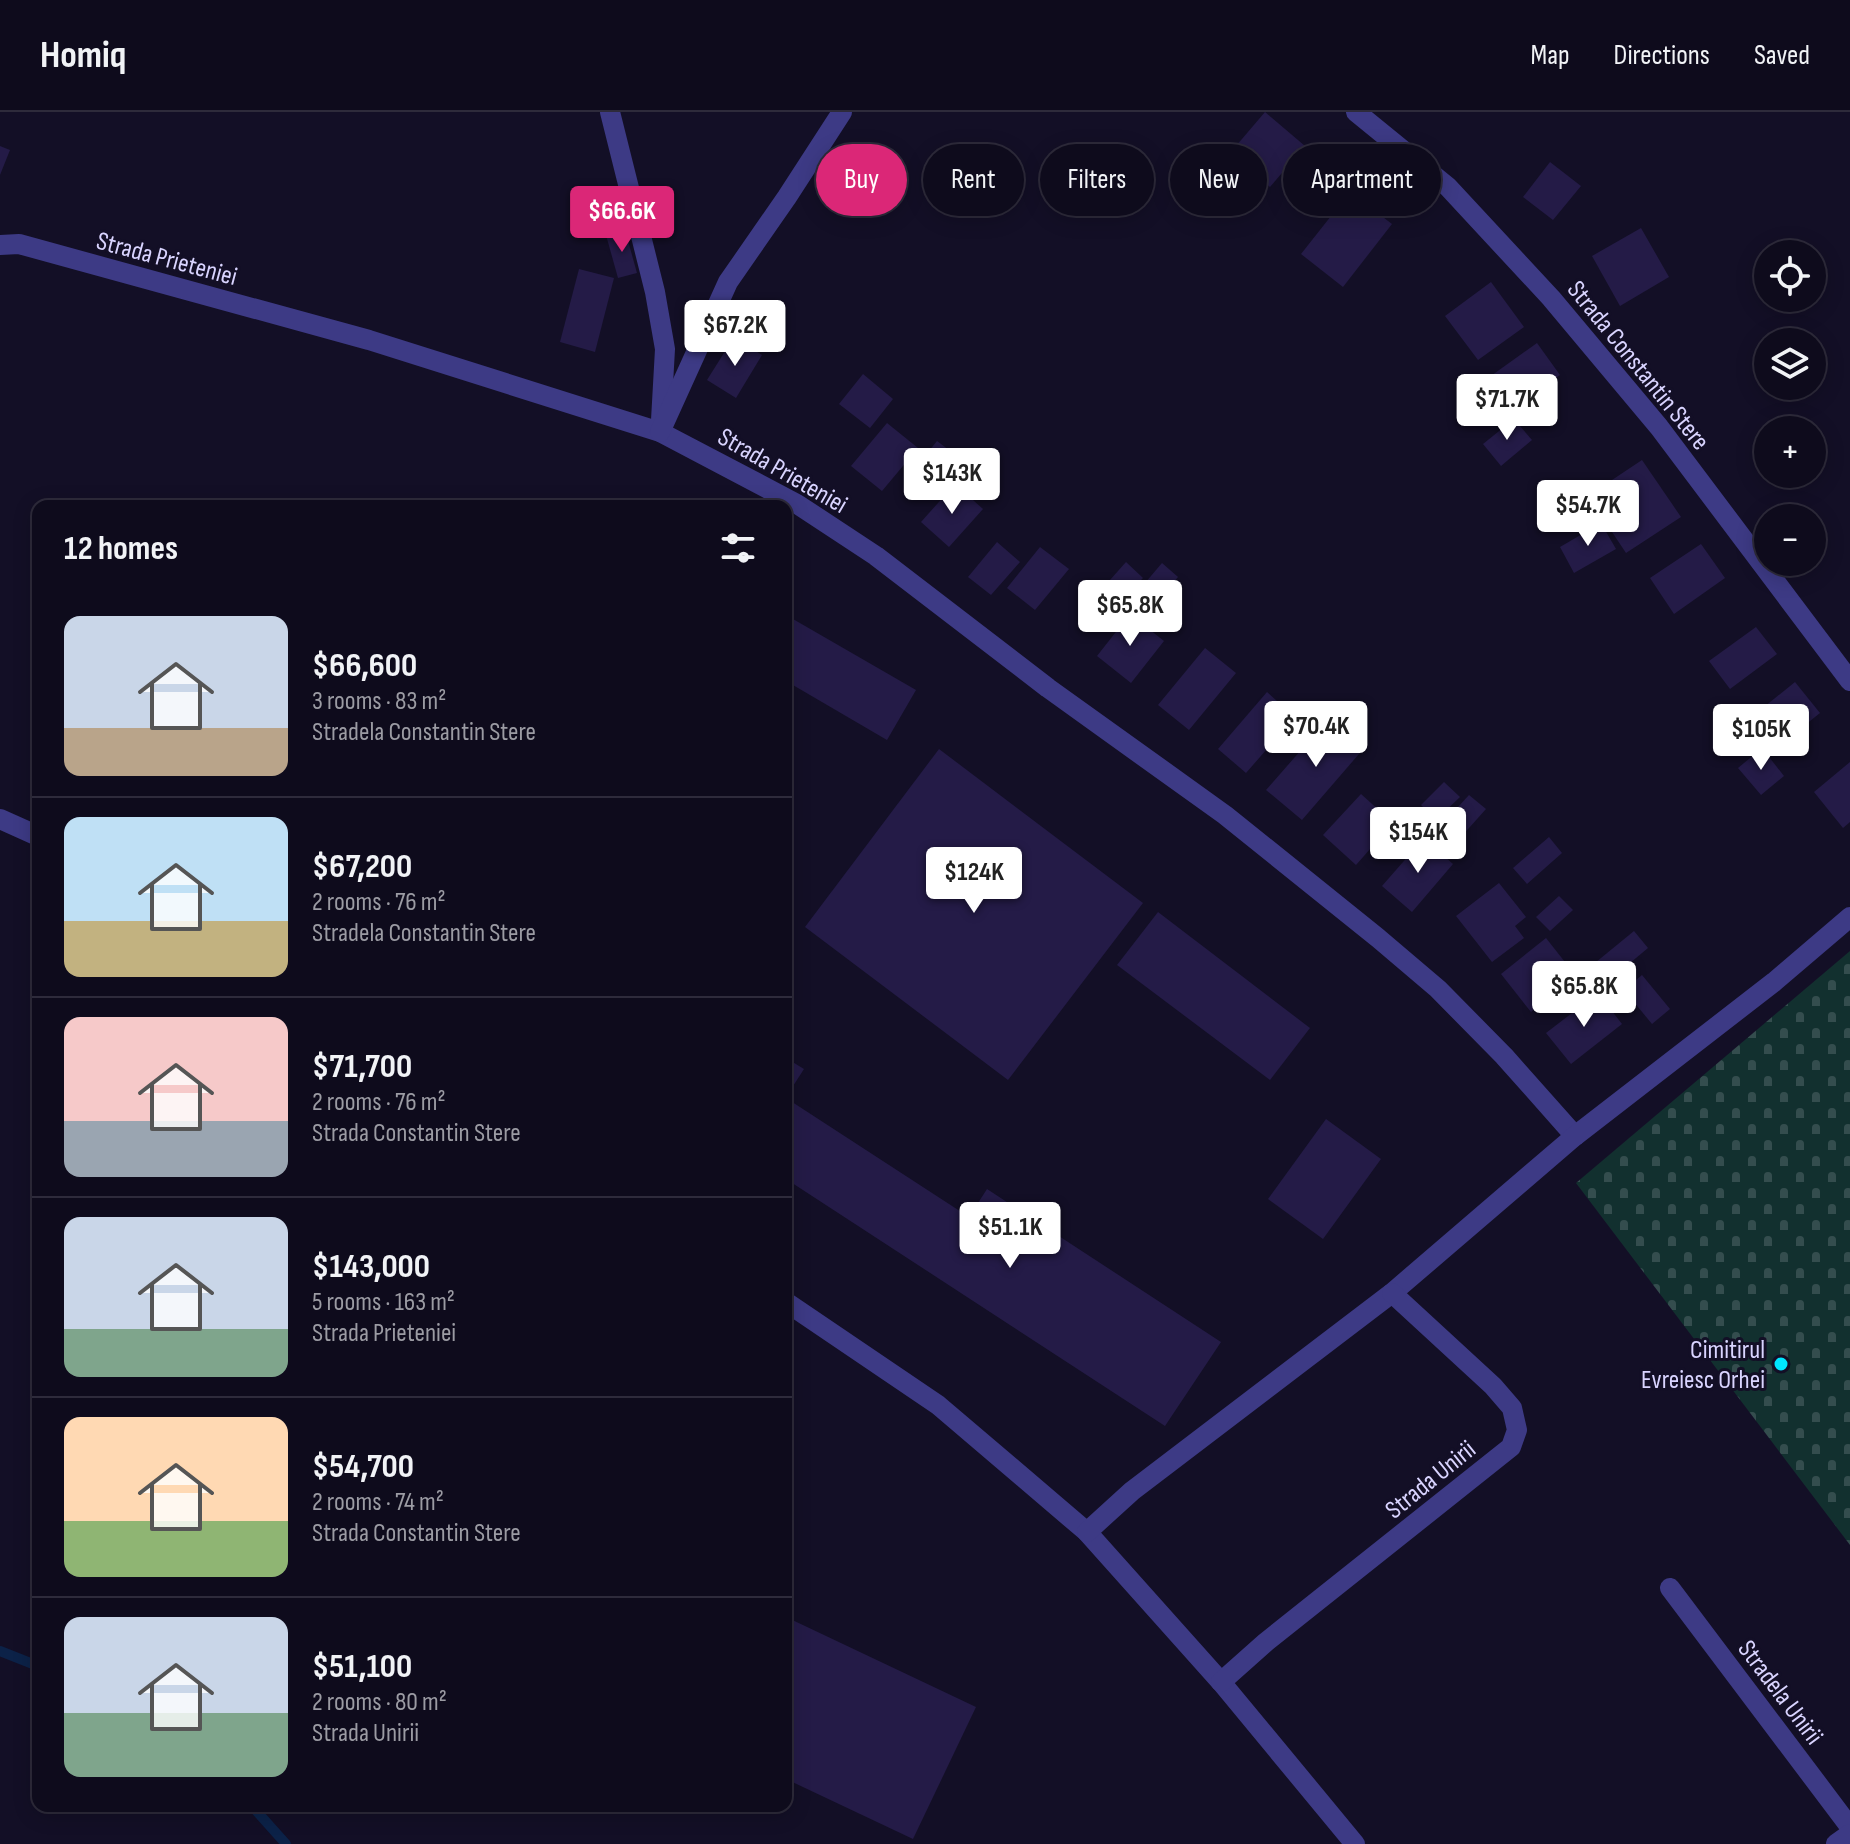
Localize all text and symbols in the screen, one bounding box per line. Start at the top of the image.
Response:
text: Homiq [40,33,126,78]
text: Map [1531,39,1570,72]
text: Directions [1614,39,1710,72]
text: Saved [1754,39,1810,72]
chip: Buy [816,144,907,216]
chip: Rent [923,144,1024,216]
chip: Filters [1040,144,1154,216]
chip: New [1170,144,1267,216]
chip: Apartment [1283,144,1441,216]
pin: $66.6K [557,186,687,254]
text: $66.6K [588,196,656,227]
street label: Strada Prieteniei [93,226,240,293]
map controls [1754,240,1826,576]
button: locate [1754,240,1826,312]
street label: Strada Constantin Stere [1560,275,1716,457]
pin: $67.2K [670,300,800,368]
text: $67.2K [702,310,768,341]
button: layers [1754,328,1826,400]
pin: $71.7K [1442,374,1572,442]
text: $71.7K [1475,384,1539,415]
button: + [1754,416,1826,488]
street label: Strada Prieteniei [712,422,852,521]
pin: $143K [896,448,1008,516]
text: $143K [922,458,982,489]
pin: $54.7K [1523,480,1653,548]
text: $54.7K [1555,490,1621,521]
button: − [1754,504,1826,576]
icon: filters [716,526,760,570]
text: 12 homes [64,528,178,569]
pin: $65.8K [1065,580,1195,648]
text: $65.8K [1096,590,1164,621]
text: $66,600 [312,645,417,686]
icon: home [128,648,224,744]
text: 3 rooms · 83 m² [312,686,446,717]
pin: $70.4K [1251,701,1381,769]
pin: $105K [1705,704,1817,772]
text: $70.4K [1282,711,1350,742]
text: $105K [1731,714,1791,745]
text: Stradela Constantin Stere [312,717,536,748]
pin: $154K [1362,807,1474,875]
text: $154K [1388,817,1448,848]
text: $67,200 [312,846,412,887]
pin: $124K [918,847,1030,915]
icon: home [128,849,224,945]
text: $124K [944,857,1004,888]
text: 2 rooms · 76 m² [312,887,446,918]
text: Stradela Constantin Stere [312,918,536,949]
pin: $65.8K [1519,961,1649,1029]
text: $65.8K [1550,971,1618,1002]
text: $71,700 [312,1046,412,1087]
icon: home [128,1049,224,1145]
text: 2 rooms · 76 m² [312,1087,446,1118]
text: Strada Constantin Stere [312,1118,521,1149]
pin: $51.1K [945,1202,1075,1270]
text: $51.1K [978,1212,1042,1243]
text: $143,000 [312,1246,430,1287]
icon: home [128,1249,224,1345]
text: 5 rooms · 163 m² [312,1287,455,1318]
text: Strada Prieteniei [312,1318,456,1349]
place label: Cimitirul Evreiesc Orhei [1641,1335,1765,1396]
marker: Cimitirul Evreiesc Orhei [1772,1355,1790,1373]
street label: Strada Unirii [1380,1434,1482,1526]
text: $54,700 [312,1446,414,1487]
icon: home [128,1449,224,1545]
text: 2 rooms · 74 m² [312,1487,444,1518]
text: Strada Constantin Stere [312,1518,521,1549]
street label: Stradela Unirii [1731,1635,1829,1751]
text: $51,100 [312,1646,412,1687]
icon: home [128,1649,224,1745]
text: 2 rooms · 80 m² [312,1687,447,1718]
text: Strada Unirii [312,1718,419,1749]

